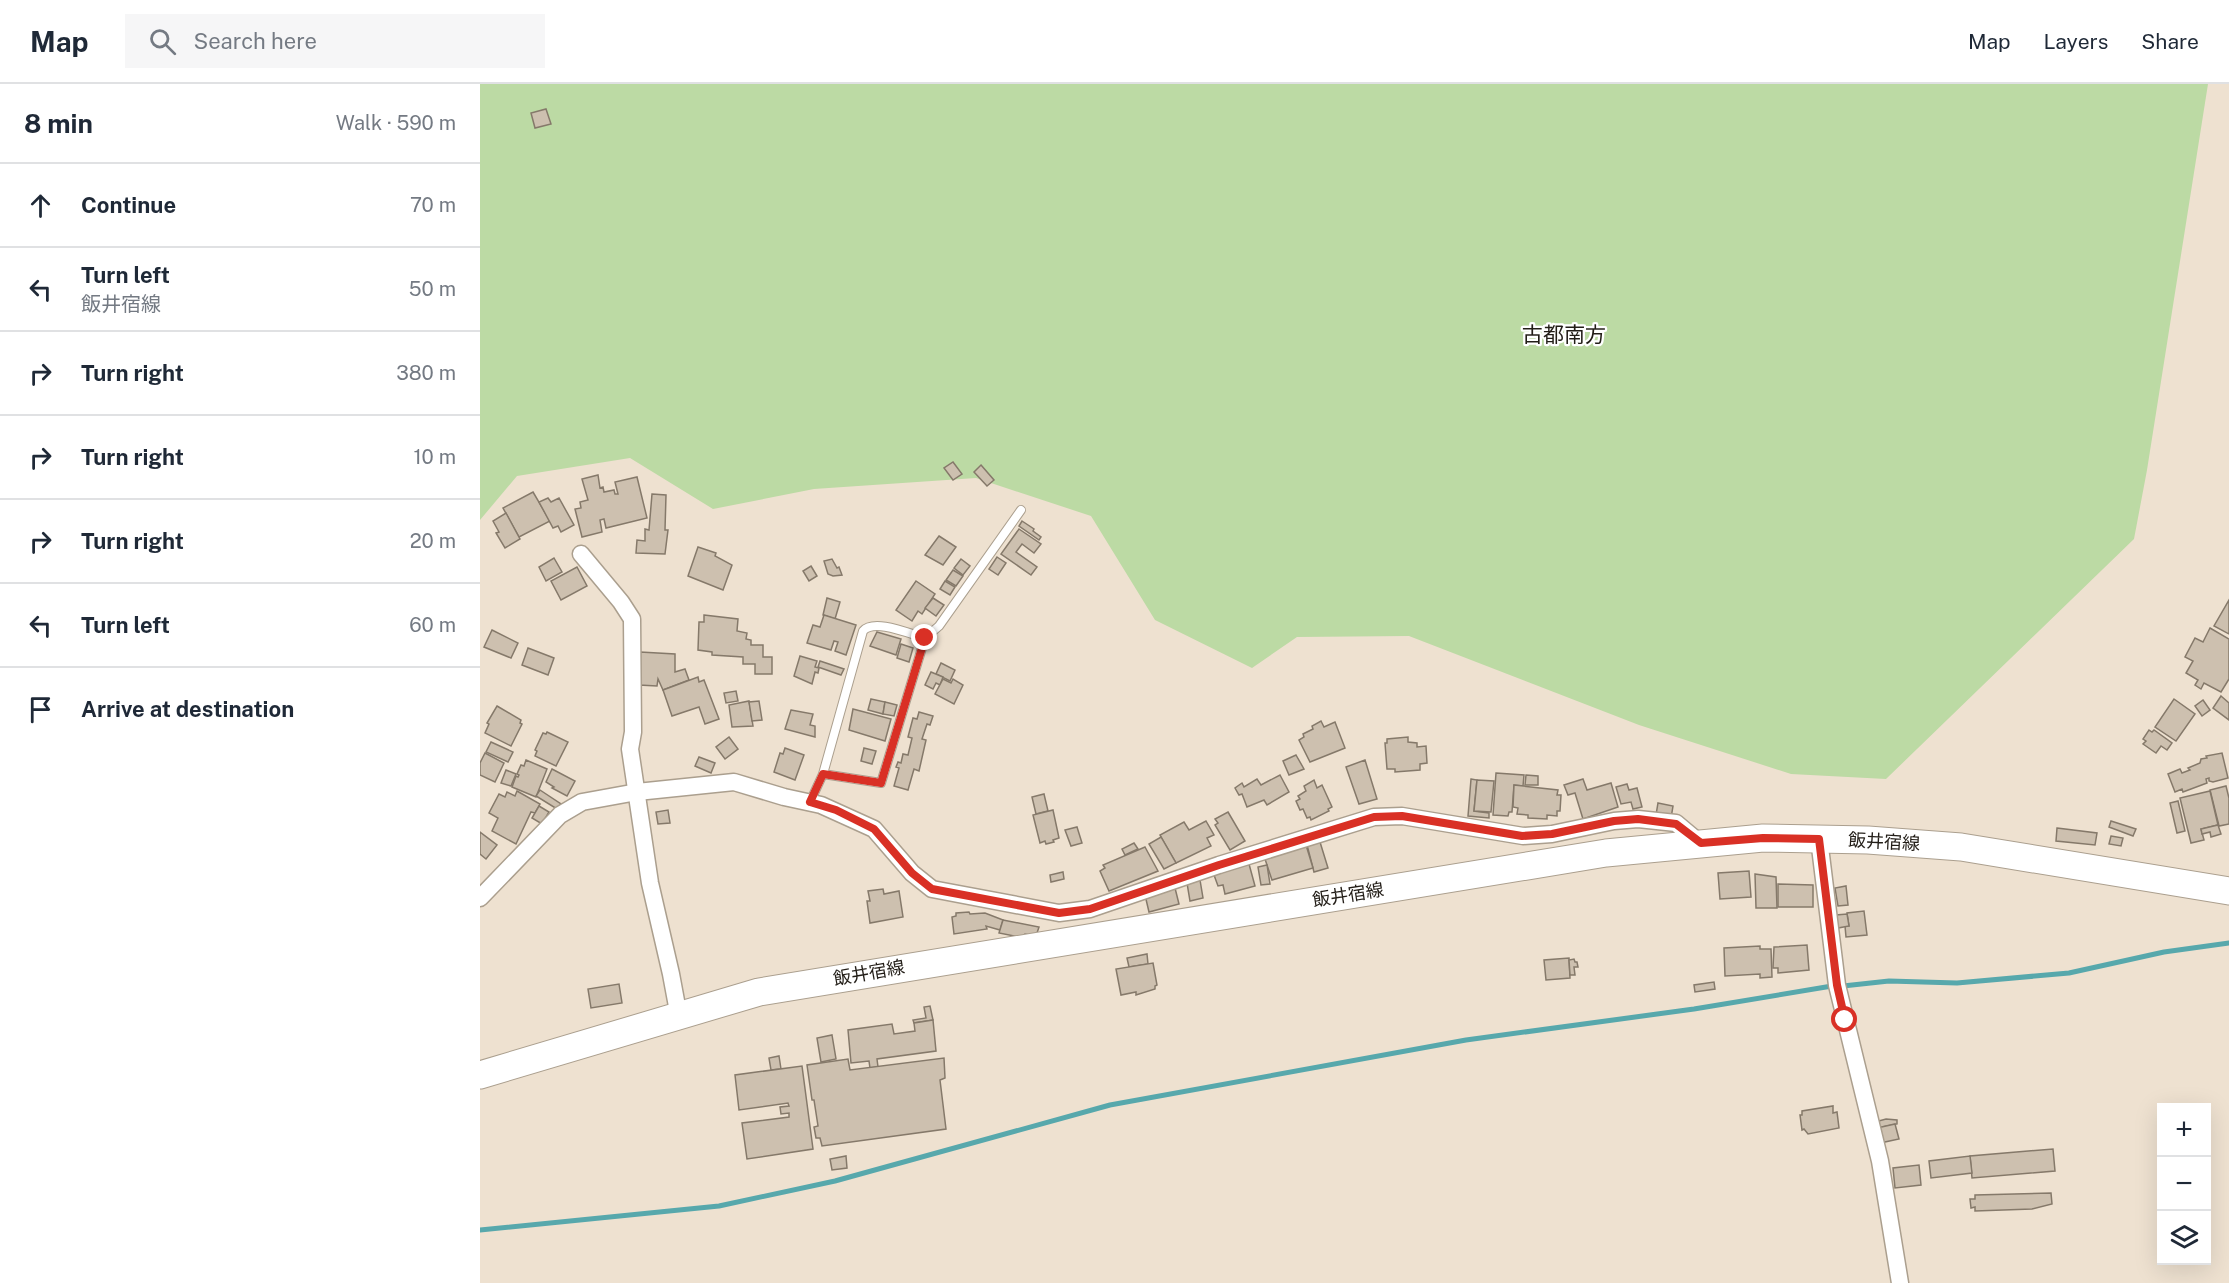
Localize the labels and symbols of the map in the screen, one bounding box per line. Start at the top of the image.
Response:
district label: 古都南方 [1522,322,1606,347]
route end [911,624,937,650]
street label: 飯井宿線 [1848,829,1921,854]
street label: 飯井宿線 [1311,879,1385,911]
street label: 飯井宿線 [832,956,906,989]
route start [1831,1006,1857,1032]

